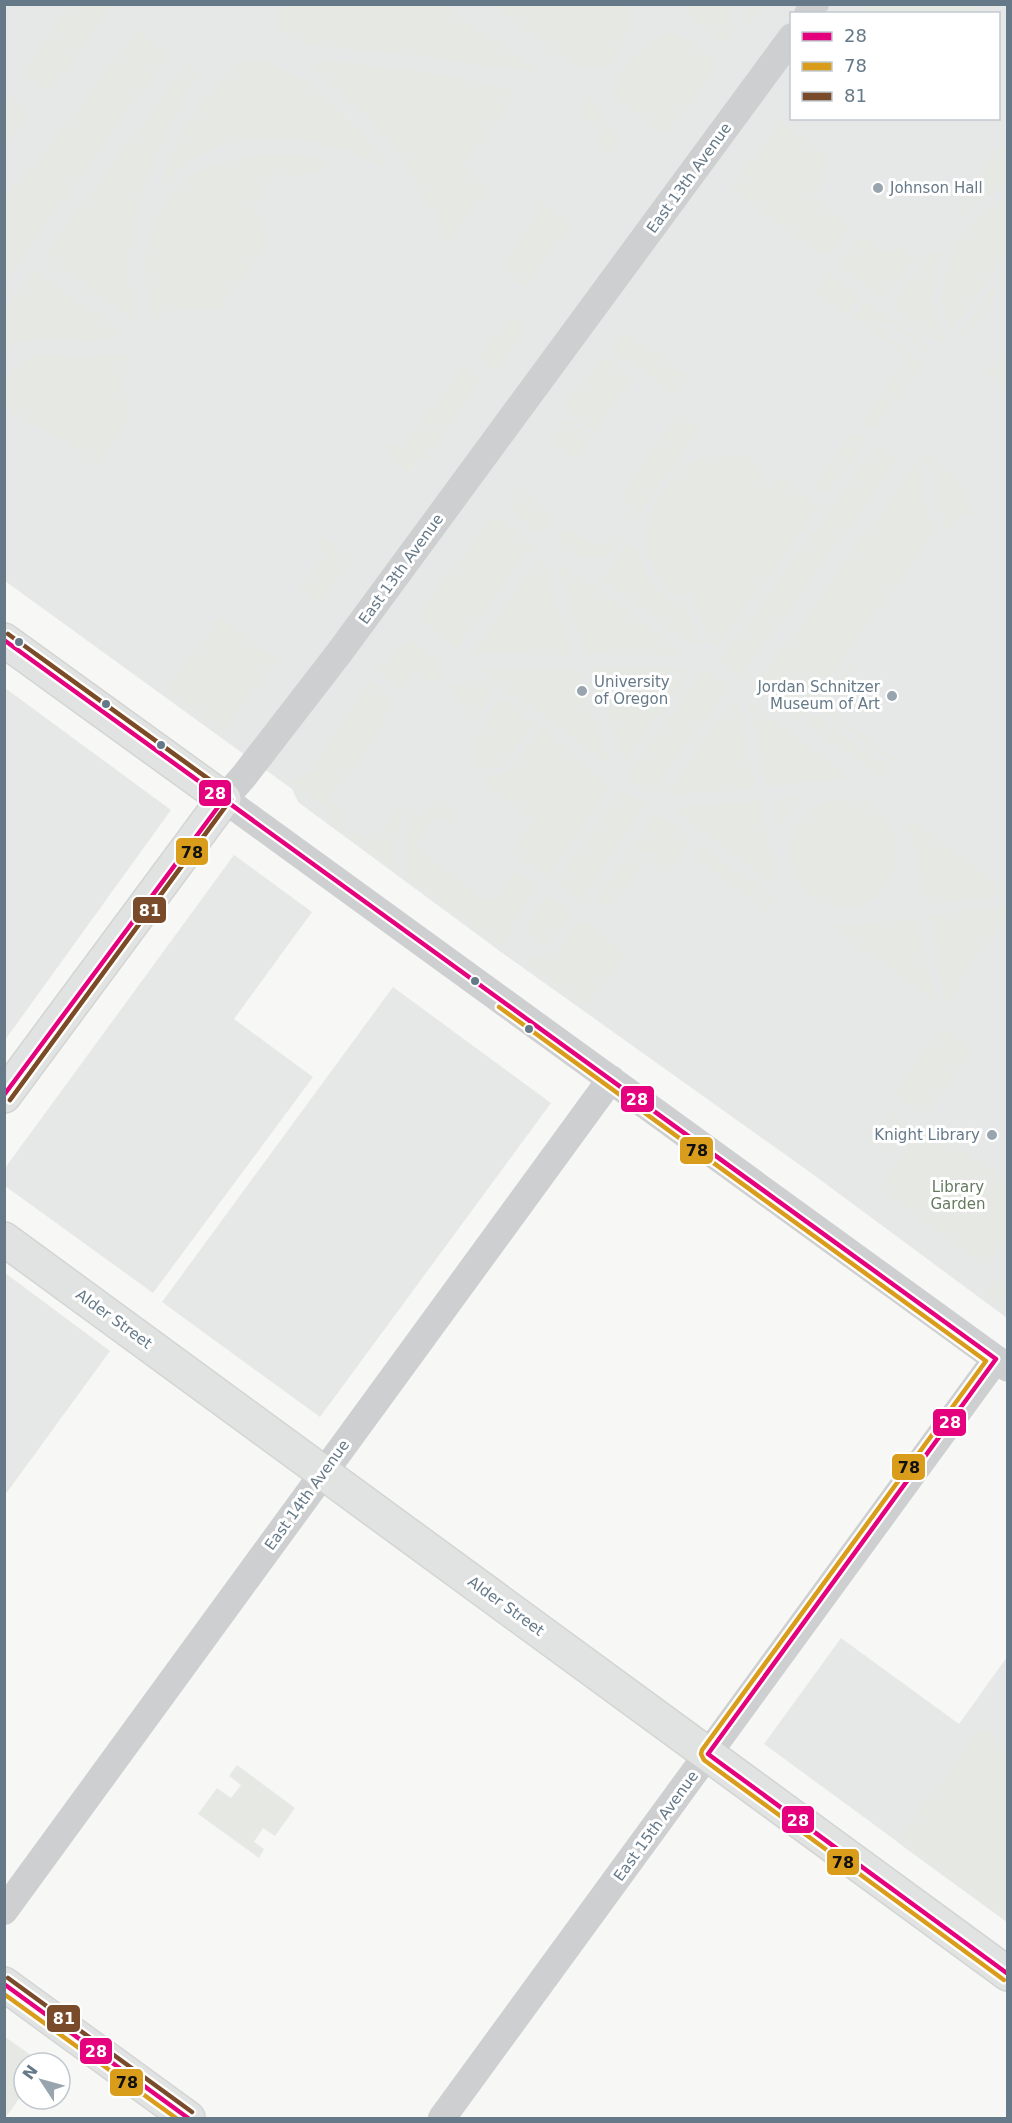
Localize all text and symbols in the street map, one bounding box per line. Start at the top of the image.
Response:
legend [790,12,1000,120]
text: 28 [844,25,867,46]
text: 78 [844,55,867,76]
text: 81 [844,85,867,106]
street label: East 13th Avenue [643,119,735,237]
place label: Johnson Hall [889,179,983,197]
marker: Johnson Hall [871,181,885,195]
street label: East 13th Avenue [355,510,447,628]
unlabelled marker [13,636,25,648]
place label: University of Oregon [594,673,670,708]
place label: Jordan Schnitzer Museum of Art [756,678,881,713]
marker: University of Oregon [575,684,589,698]
marker: Jordan Schnitzer Museum of Art [885,689,899,703]
unlabelled marker [100,698,112,710]
unlabelled marker [155,739,167,751]
line badge: 28 [198,779,232,807]
text: 28 [204,784,226,803]
line badge: 78 [175,837,209,866]
text: 78 [181,843,203,862]
line badge: 81 [132,896,167,924]
text: 81 [139,901,161,920]
unlabelled marker [469,975,481,987]
unlabelled marker [523,1023,535,1035]
line badge: 28 [620,1085,655,1113]
text: 28 [626,1090,648,1109]
place label: Knight Library [874,1126,980,1144]
marker: Knight Library [985,1128,999,1142]
line badge: 78 [679,1136,714,1165]
text: 78 [686,1141,708,1160]
park label: Library Garden [931,1178,985,1213]
street label: Alder Street [72,1285,156,1353]
line badge: 28 [932,1408,967,1437]
text: 28 [939,1413,961,1432]
street label: East 14th Avenue [261,1436,353,1554]
line badge: 78 [891,1453,926,1481]
text: 78 [898,1458,920,1477]
street label: Alder Street [464,1572,548,1640]
street label: East 15th Avenue [610,1767,702,1885]
line badge: 28 [781,1805,815,1834]
text: 28 [787,1811,809,1830]
line badge: 78 [826,1848,860,1876]
text: 78 [832,1853,854,1872]
line badge: 81 [46,2004,81,2033]
text: 81 [53,2009,75,2028]
line badge: 28 [79,2037,113,2065]
text: 28 [85,2042,107,2061]
north arrow [12,2051,72,2111]
text: N [19,2061,42,2083]
line badge: 78 [109,2068,144,2097]
text: 78 [116,2073,138,2092]

